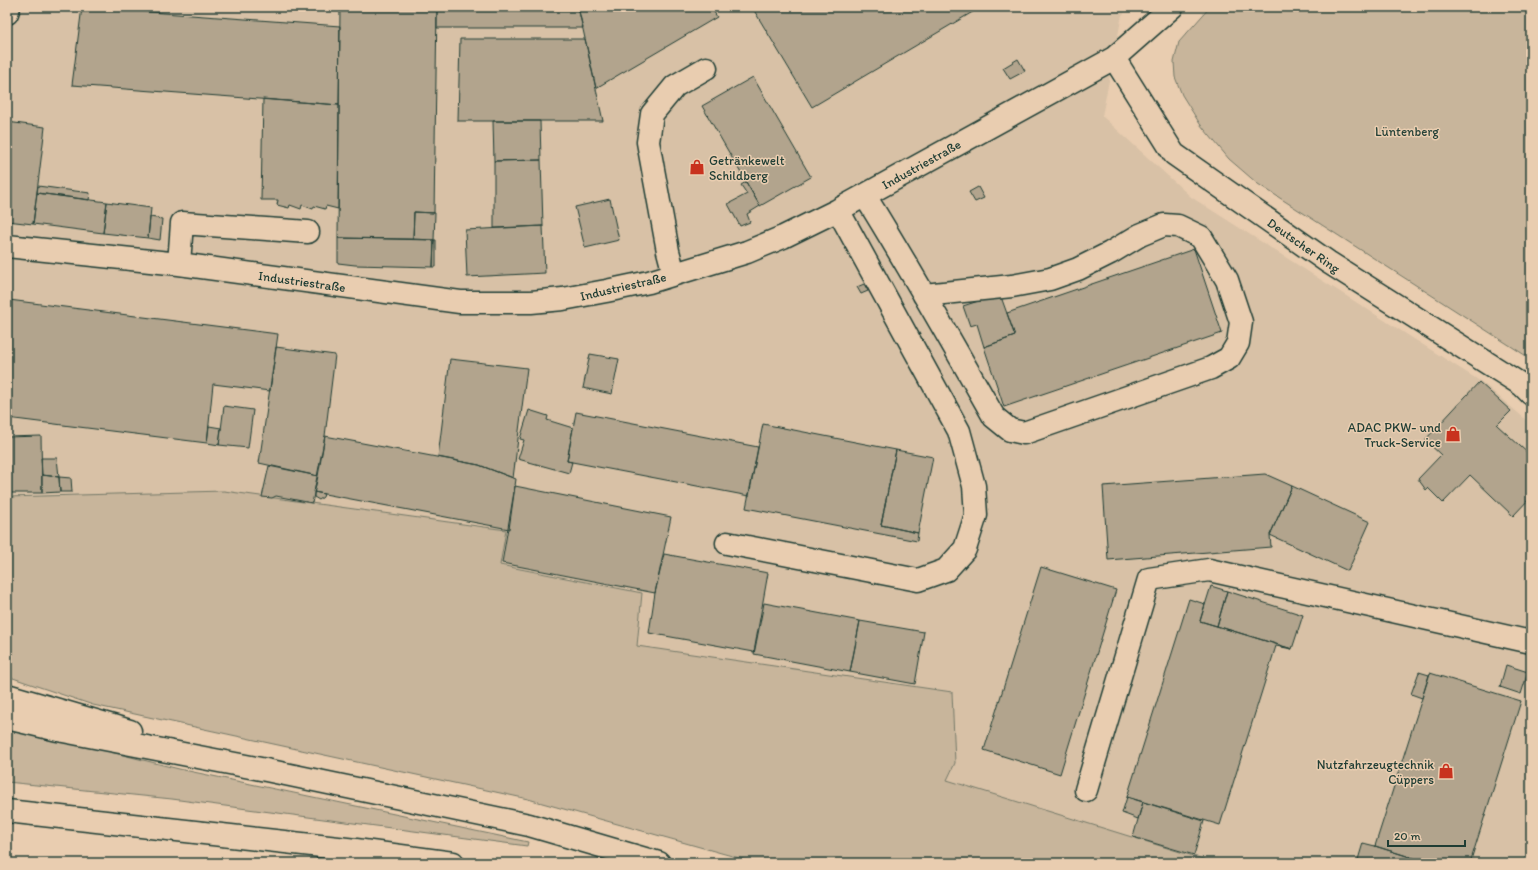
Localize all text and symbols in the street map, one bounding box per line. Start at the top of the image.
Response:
park label: Lüntenberg [1375,124,1439,139]
street label: Industriestraße [879,137,963,192]
place label: Getränkewelt Schildberg [709,153,785,183]
shop icon: Getränkewelt Schildberg [688,158,706,176]
street label: Deutscher Ring [1265,215,1343,276]
street label: Industriestraße [257,268,347,295]
street label: Industriestraße [578,269,668,304]
place label: ADAC PKW- und Truck-Service [1348,420,1441,450]
shop icon: ADAC PKW- und Truck-Service [1444,425,1462,443]
place label: Nutzfahrzeugtechnik Cüppers [1317,757,1434,787]
shop icon: Nutzfahrzeugtechnik Cüppers [1437,762,1455,780]
scale bar [1388,822,1465,848]
text: 20 m [1394,829,1421,843]

